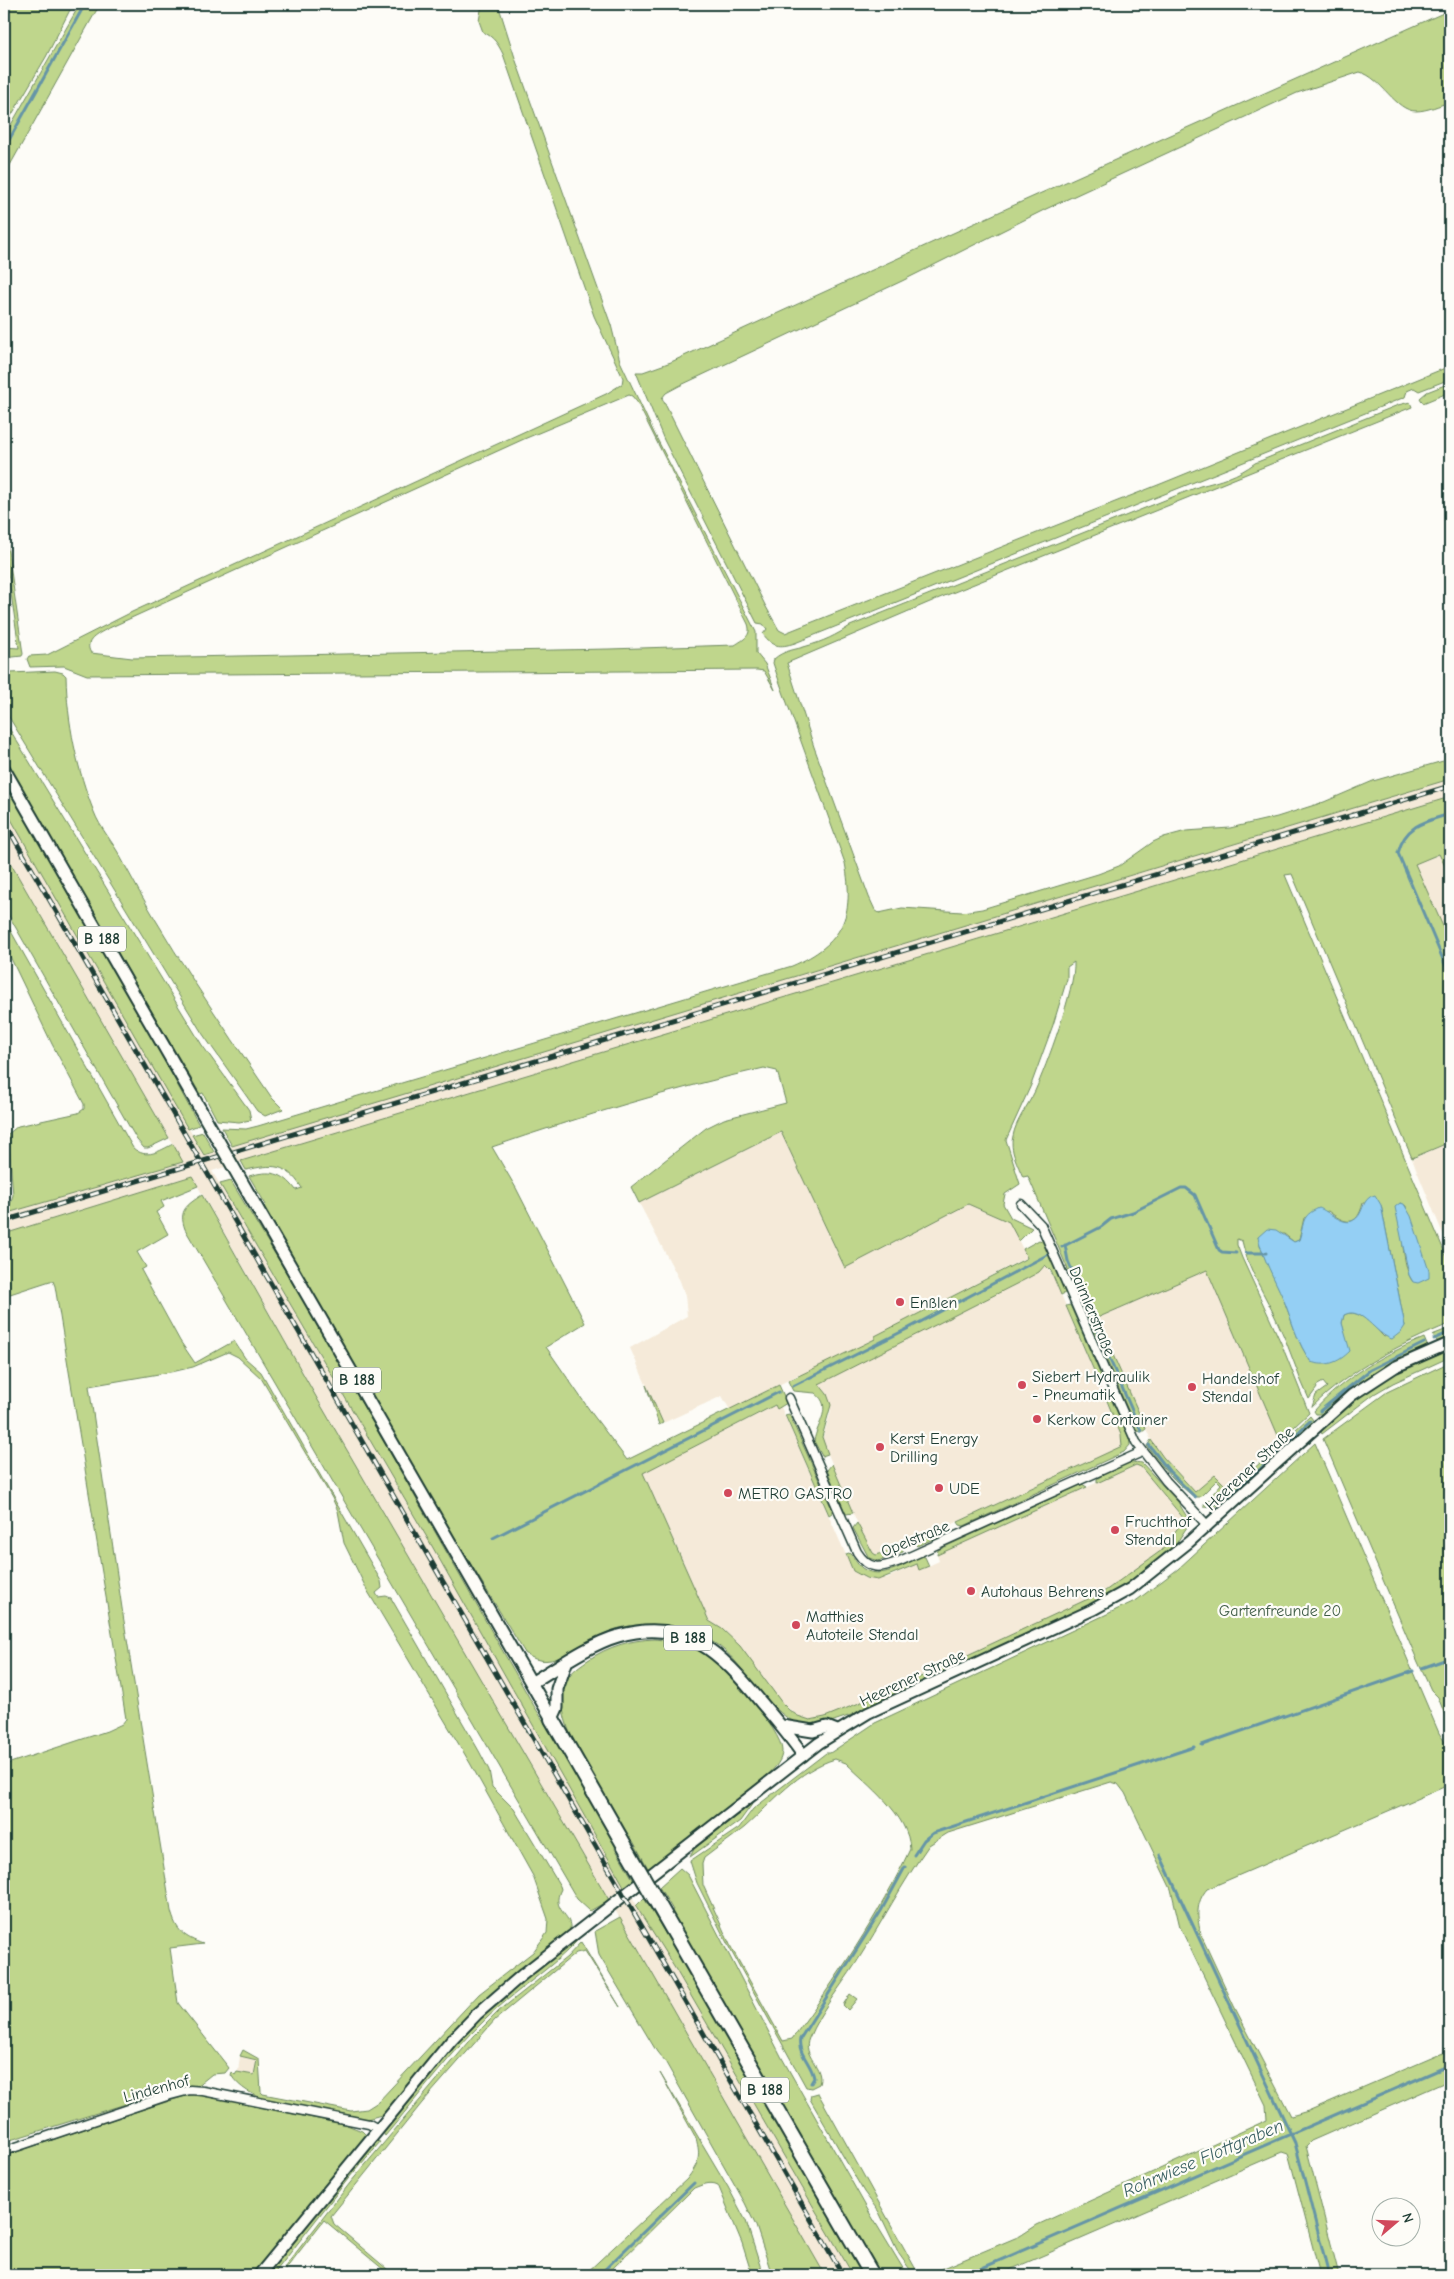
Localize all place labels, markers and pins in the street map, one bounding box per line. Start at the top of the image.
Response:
place label: Enßlen [910,1294,957,1312]
marker: Enßlen [894,1296,906,1308]
place label: Siebert Hydraulik - Pneumatik [1032,1368,1150,1404]
place label: Handelshof Stendal [1202,1370,1280,1406]
marker: Siebert Hydraulik - Pneumatik [1016,1379,1028,1391]
marker: Handelshof Stendal [1186,1381,1198,1393]
place label: Kerkow Container [1047,1411,1168,1429]
marker: Kerkow Container [1031,1413,1043,1425]
place label: Kerst Energy Drilling [890,1430,979,1466]
marker: Kerst Energy Drilling [874,1441,886,1453]
place label: UDE [949,1480,980,1498]
marker: UDE [933,1482,945,1494]
place label: METRO GASTRO [738,1485,852,1503]
marker: METRO GASTRO [722,1487,734,1499]
place label: Fruchthof Stendal [1125,1513,1193,1549]
marker: Fruchthof Stendal [1109,1524,1121,1536]
place label: Autohaus Behrens [981,1583,1104,1601]
marker: Autohaus Behrens [965,1585,977,1597]
place label: Matthies Autoteile Stendal [806,1608,919,1644]
marker: Matthies Autoteile Stendal [790,1619,802,1631]

